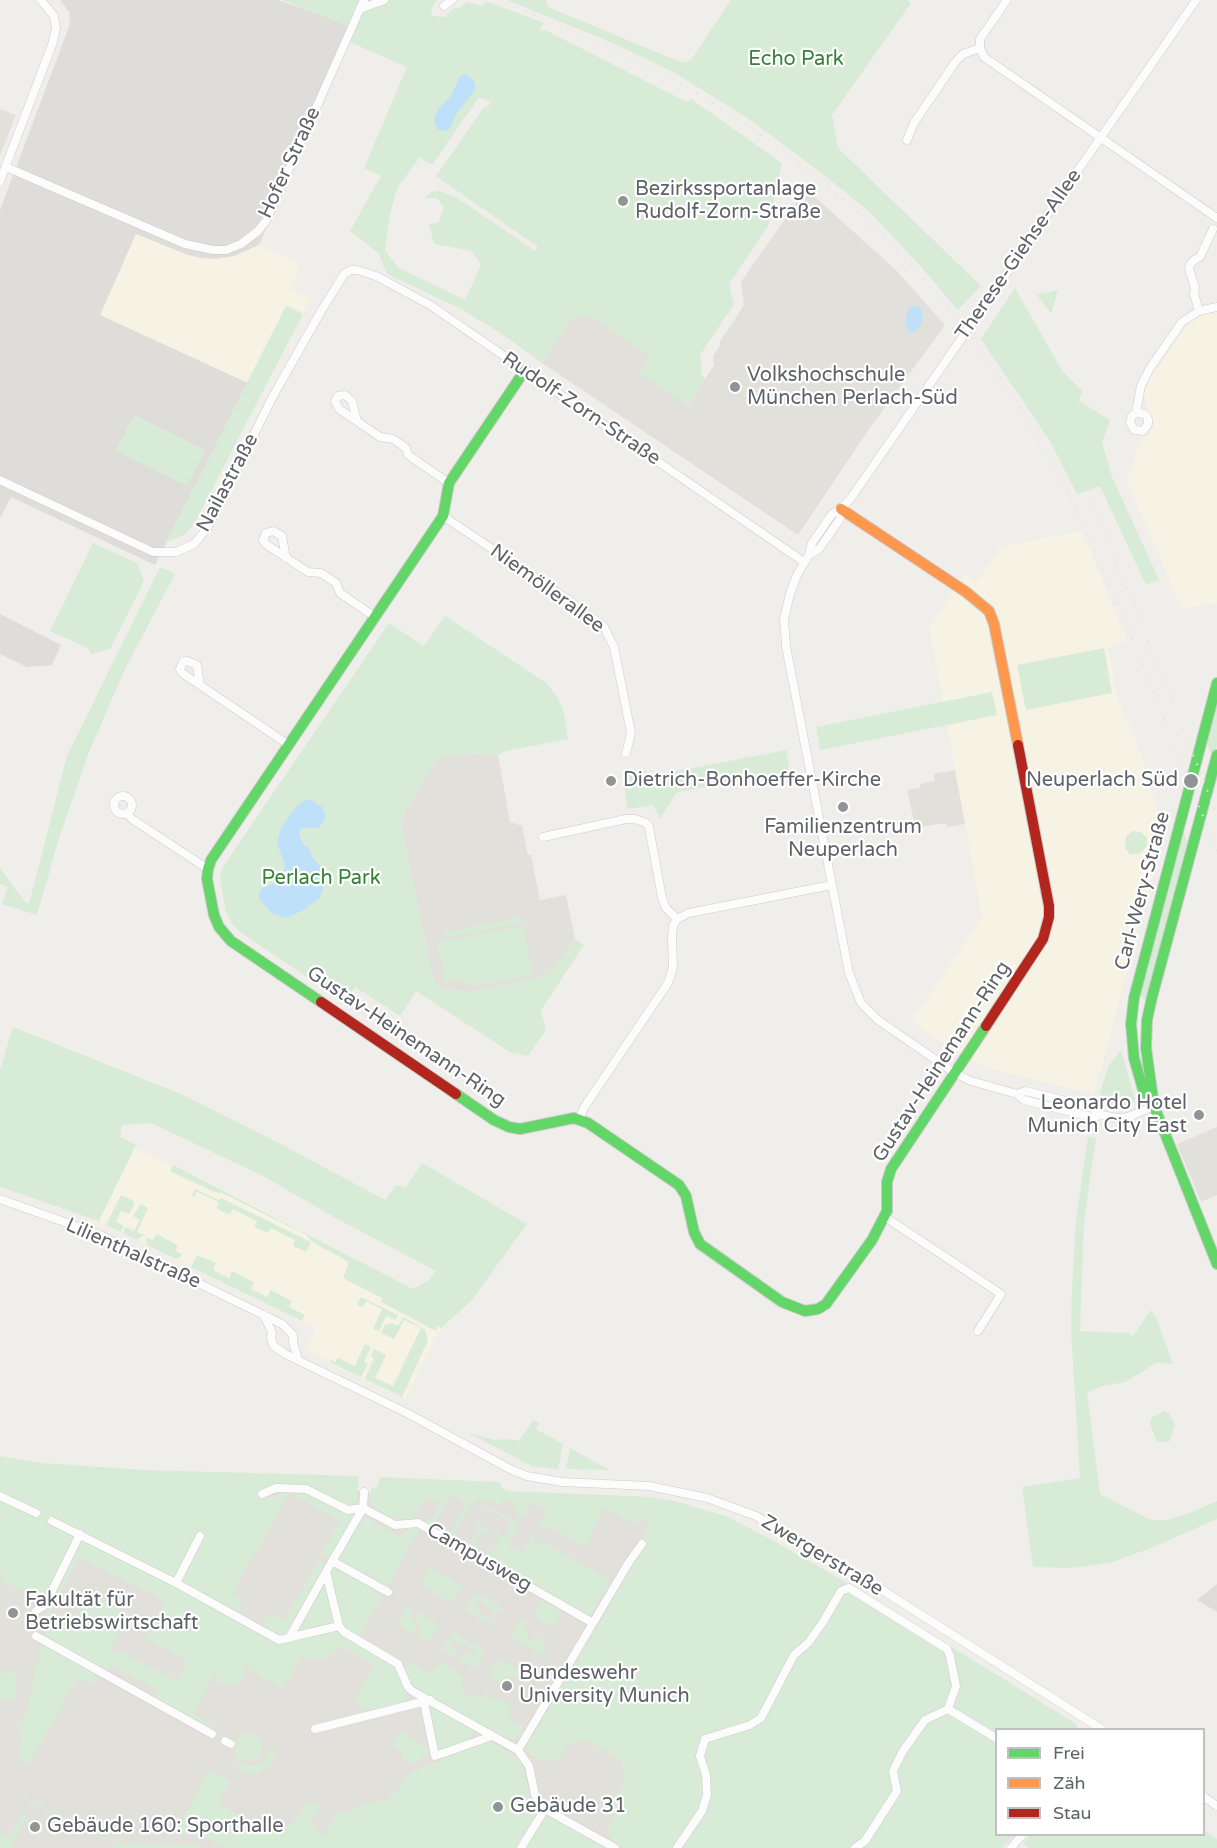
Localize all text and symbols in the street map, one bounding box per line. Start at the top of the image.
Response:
park label: Echo Park [748,48,844,72]
street label: Hofer Straße [254,104,326,222]
street label: Therese-Giehse-Allee [951,165,1087,345]
place label: Bezirkssportanlage Rudolf-Zorn-Straße [635,178,821,225]
marker: Bezirkssportanlage Rudolf-Zorn-Straße [616,194,630,208]
street label: Rudolf-Zorn-Straße [497,347,665,471]
place label: Volkshochschule München Perlach-Süd [747,364,958,411]
marker: Volkshochschule München Perlach-Süd [728,380,742,394]
street label: Nailastraße [192,430,264,536]
street label: Niemöllerallee [485,539,609,639]
place label: Dietrich-Bonhoeffer-Kirche [623,769,881,793]
place label: Neuperlach Süd [1026,769,1178,793]
marker: Neuperlach Süd [1182,772,1200,790]
marker: Dietrich-Bonhoeffer-Kirche [604,774,618,788]
marker: Familienzentrum Neuperlach [836,800,850,814]
street label: Carl-Wery-Straße [1110,809,1176,973]
place label: Familienzentrum Neuperlach [764,816,922,863]
park label: Perlach Park [261,867,381,891]
street label: Gustav-Heinemann-Ring [868,957,1016,1167]
street label: Gustav-Heinemann-Ring [302,961,510,1113]
place label: Leonardo Hotel Munich City East [1027,1092,1187,1139]
marker: Leonardo Hotel Munich City East [1192,1108,1206,1122]
street label: Lilienthalstraße [62,1213,204,1295]
street label: Zwergerstraße [757,1510,887,1602]
street label: Campusweg [422,1518,536,1598]
place label: Fakultät für Betriebswirtschaft [25,1589,198,1636]
marker: Fakultät für Betriebswirtschaft [6,1606,20,1620]
place label: Bundeswehr University Munich [519,1662,690,1709]
marker: Bundeswehr University Munich [500,1679,514,1693]
legend [995,1728,1205,1836]
text: Frei [1053,1742,1085,1764]
text: Zäh [1053,1772,1086,1794]
place label: Gebäude 31 [510,1795,627,1819]
marker: Gebäude 31 [491,1800,505,1814]
text: Stau [1053,1802,1092,1824]
place label: Gebäude 160: Sporthalle [47,1815,284,1839]
marker: Gebäude 160: Sporthalle [28,1820,42,1834]

